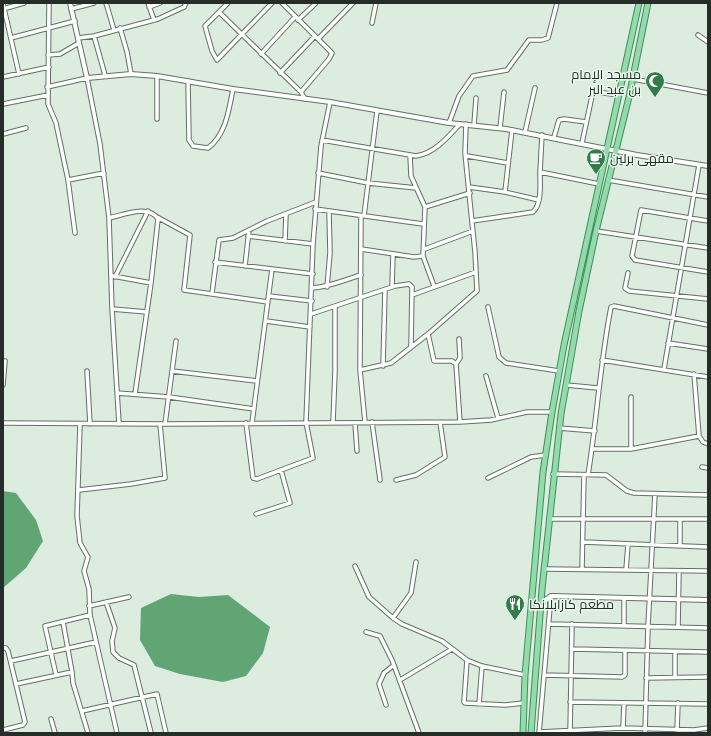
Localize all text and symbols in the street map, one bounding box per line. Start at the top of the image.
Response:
place label: مسجد الإمام بن عبد البر [571,66,641,98]
mosque icon: مسجد الإمام بن عبد البر [644,70,666,98]
cafe icon: مقهى برلين [585,147,607,175]
place label: مقهى برلين [610,150,674,167]
restaurant icon: مطعم كازابلانكا [504,593,526,621]
place label: مطعم كازابلانكا [529,596,614,614]

